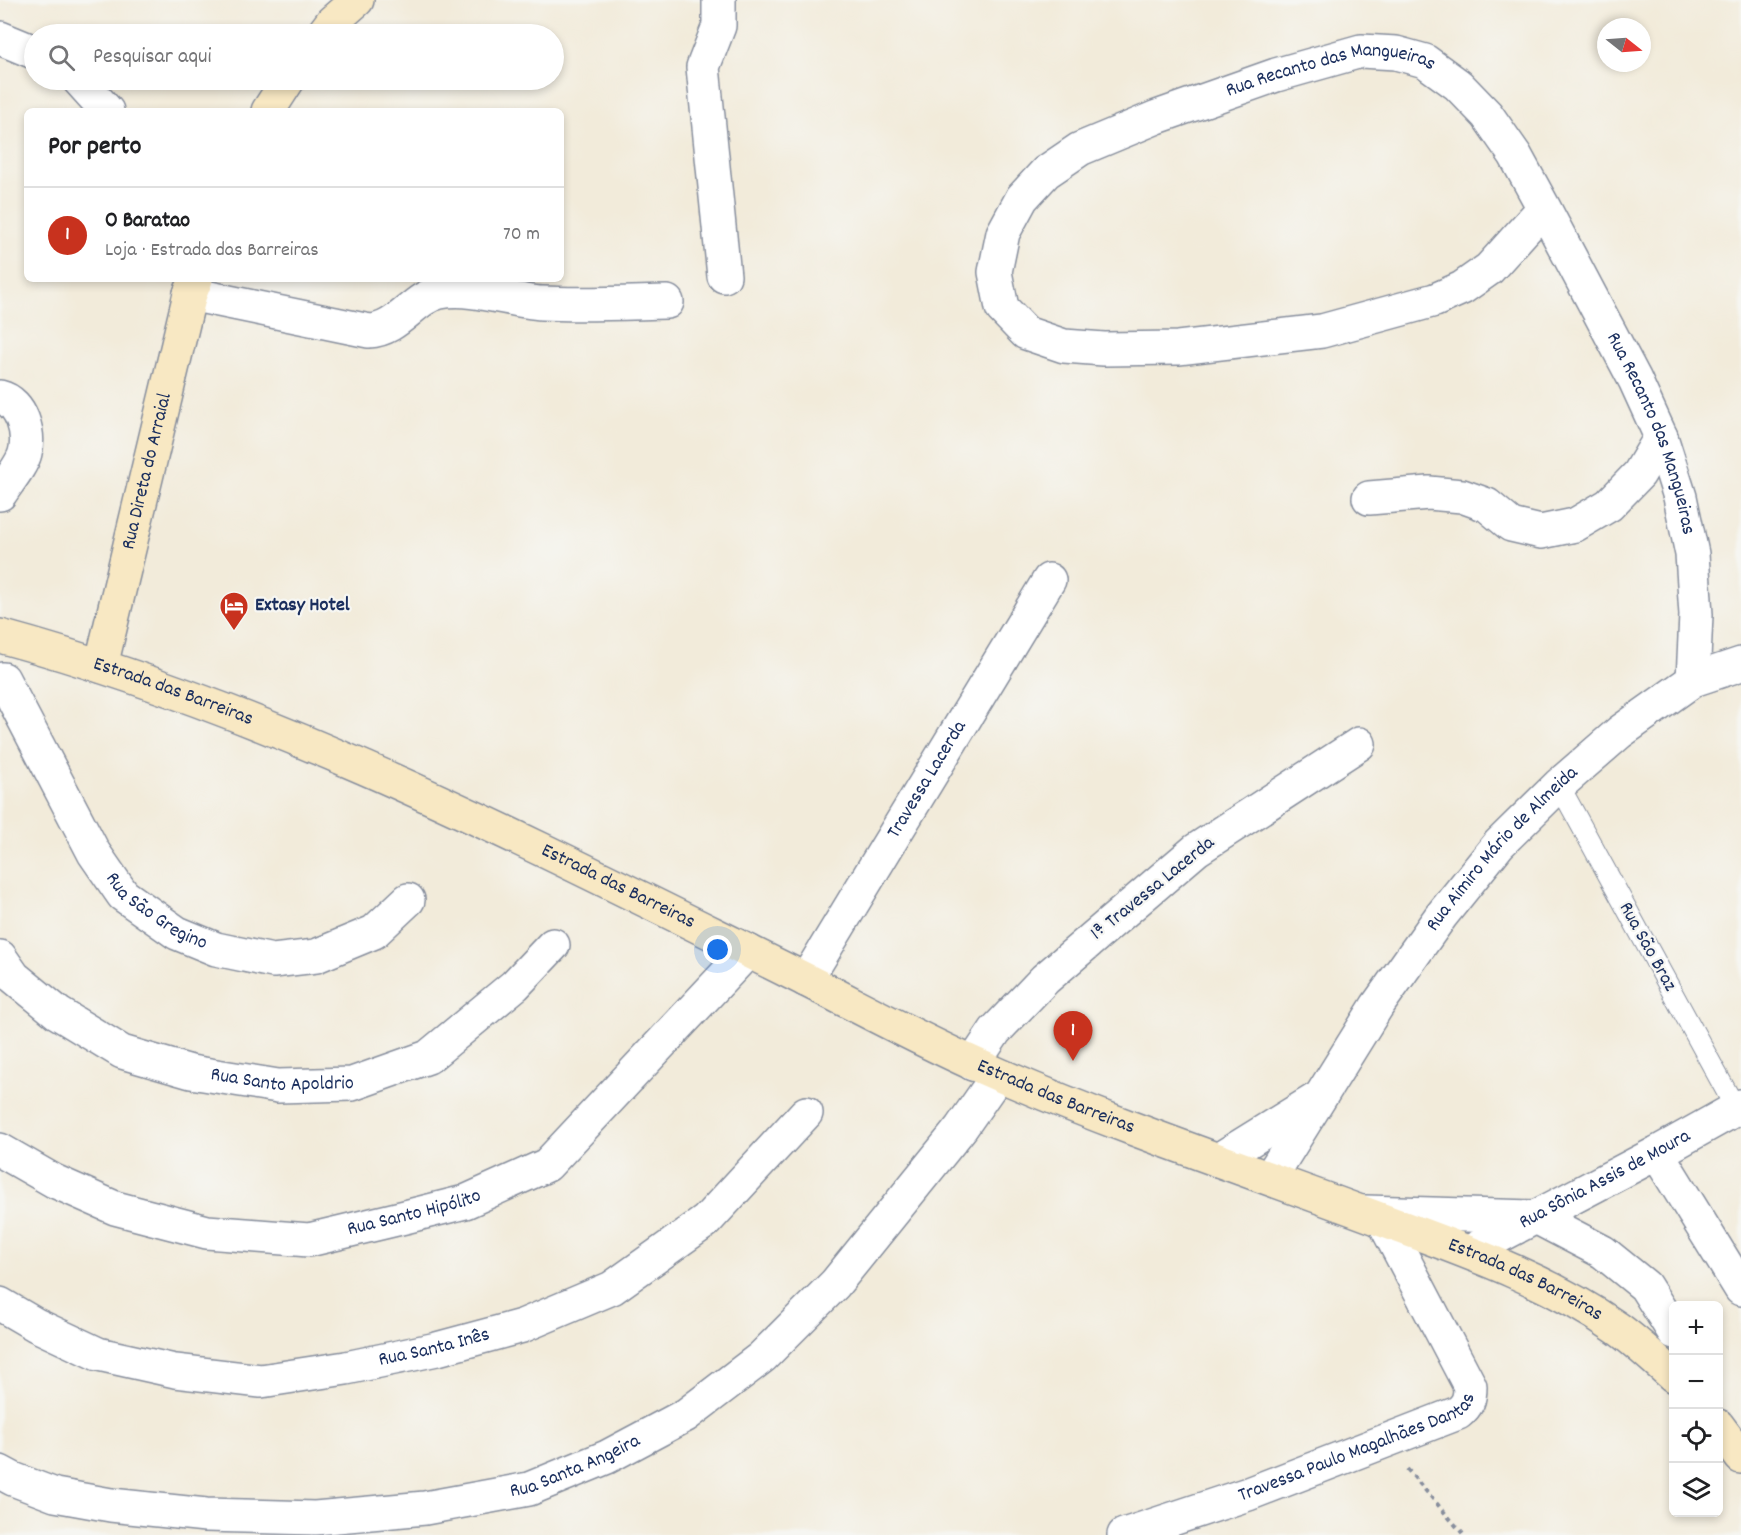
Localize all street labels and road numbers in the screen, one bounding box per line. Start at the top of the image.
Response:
street label: Rua Recanto das Mangueiras [1222,37,1442,106]
street label: Rua Recanto das Mangueiras [1598,328,1702,537]
street label: Rua Direta do Arraial [115,390,180,552]
street label: Estrada das Barreiras [89,651,257,734]
street label: Travessa Lacerda [881,715,974,844]
street label: Rua Aimiro Mário de Almeida [1420,760,1585,938]
street label: 1ª Travessa Lacerda [1085,830,1222,948]
street label: Estrada das Barreiras [536,837,700,937]
street label: Rua São Gregino [98,867,211,958]
street label: Rua São Braz [1611,897,1683,997]
street label: Estrada das Barreiras [972,1053,1139,1142]
street label: Rua Santo Apoldrio [209,1061,354,1100]
street label: Rua Sônia Assis de Moura [1515,1123,1696,1237]
street label: Rua Santo Hipólito [345,1182,486,1244]
street label: Estrada das Barreiras [1444,1232,1608,1329]
street label: Rua Santa Inês [376,1321,493,1375]
street label: Travessa Paulo Magalhães Dantas [1235,1391,1483,1510]
street label: Rua Santa Angeira [508,1427,646,1506]

